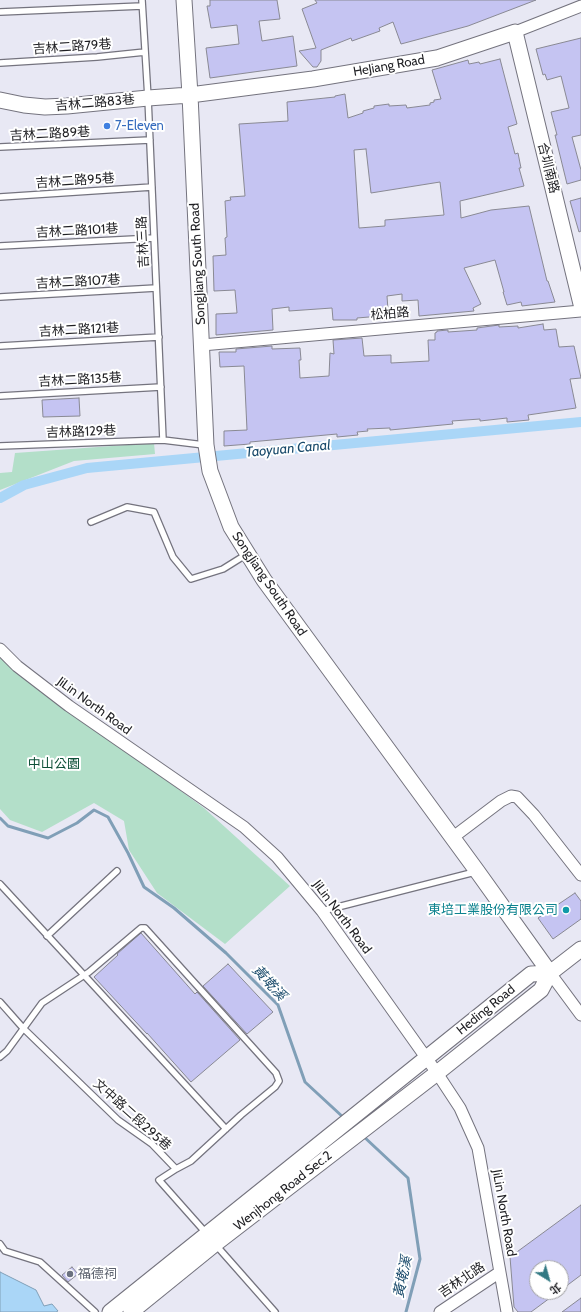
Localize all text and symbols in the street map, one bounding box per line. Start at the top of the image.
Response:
street label: 吉林二路79巷 [32,36,112,58]
street label: HeJiang Road [352,52,426,80]
street label: 吉林二路83巷 [55,92,135,114]
place label: 7-Eleven [115,118,164,134]
marker: 7-Eleven [102,121,112,131]
street label: 吉林二路89巷 [10,124,90,144]
street label: 合圳南路 [534,141,562,195]
street label: 吉林二路95巷 [35,170,115,192]
street label: SongJiang South Road [187,203,209,325]
street label: 吉林三路 [134,216,152,268]
street label: 吉林二路101巷 [35,221,119,241]
street label: 吉林二路107巷 [35,272,121,292]
street label: 松柏路 [370,305,410,323]
street label: 吉林二路121巷 [39,320,119,340]
street label: 吉林二路135巷 [38,370,122,390]
street label: 吉林路129巷 [46,423,116,441]
water label: Taoyuan Canal [245,437,331,461]
street label: SongJiang South Road [228,529,310,639]
street label: JiLin North Road [54,674,134,738]
park label: 中山公園 [28,756,80,772]
street label: JiLin North Road [309,877,375,957]
place label: 東培工業股份有限公司 [428,902,558,918]
marker: 東培工業股份有限公司 [561,905,571,915]
water label: 黃墘溪 [249,962,289,1004]
street label: Heding Road [454,982,518,1038]
street label: 文中路二段295巷 [90,1076,174,1154]
street label: Wenjhong Road Sec.2 [231,1148,335,1234]
street label: JiLin North Road [489,1168,519,1258]
water label: 黃墘溪 [390,1255,416,1299]
street label: 吉林北路 [436,1259,488,1301]
north arrow [529,1260,569,1300]
place label: 福德祠 [78,1266,117,1282]
marker: 福德祠 [65,1269,75,1279]
text: 北 [547,1280,564,1298]

